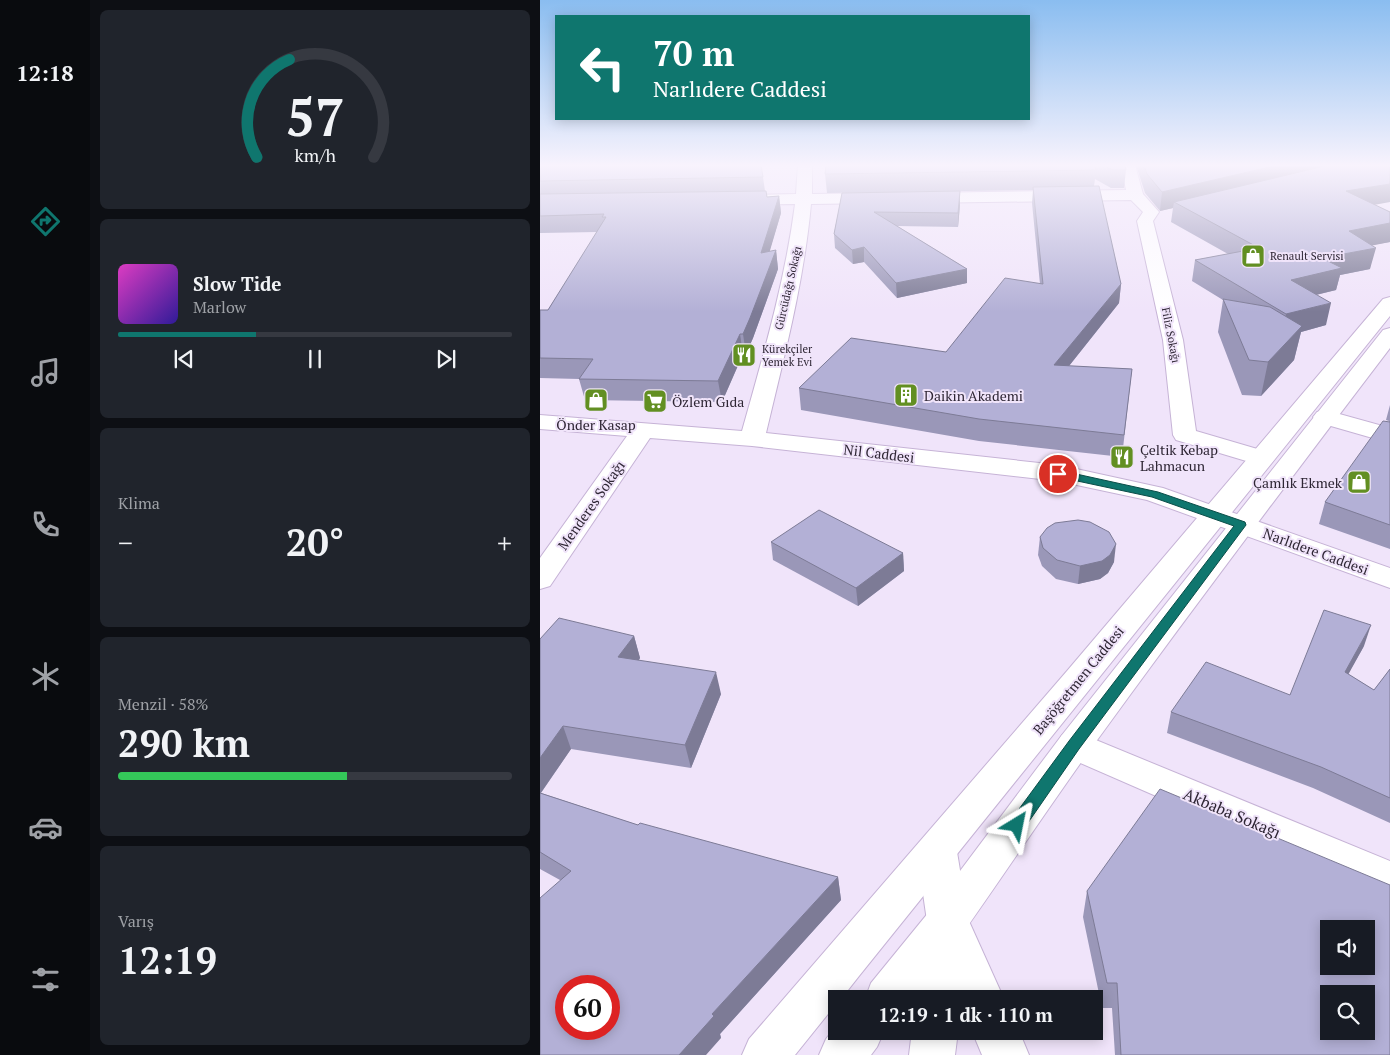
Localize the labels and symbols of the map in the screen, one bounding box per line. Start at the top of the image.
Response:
shop icon: Renault Servisi [1240,243,1266,269]
street label: Gürcüdağı Sokağı [772,245,804,331]
place label: Renault Servisi [1270,249,1344,263]
street label: Filiz Sokağı [1159,306,1183,364]
restaurant icon: Kürekçiler Yemek Evi [731,342,757,368]
place label: Kürekçiler Yemek Evi [762,342,813,369]
building icon: Daikin Akademi [893,382,919,408]
place label: Daikin Akademi [924,386,1023,405]
shop icon: Önder Kasap [583,387,609,413]
supermarket icon: Özlem Gıda [642,388,668,414]
place label: Özlem Gıda [672,392,744,411]
place label: Önder Kasap [556,415,636,434]
street label: Nil Caddesi [843,439,915,467]
place label: Çeltik Kebap Lahmacun [1140,440,1218,475]
restaurant icon: Çeltik Kebap Lahmacun [1109,444,1135,470]
pin [1037,453,1079,495]
street label: Menderes Sokağı [553,456,629,554]
shop icon: Çamlık Ekmek [1346,469,1372,495]
place label: Çamlık Ekmek [1253,473,1343,492]
street label: Narlıdere Caddesi [1261,523,1371,579]
street label: Başöğretmen Caddesi [1028,622,1128,738]
street label: Akbaba Sokağı [1180,783,1284,843]
position arrow [990,798,1042,850]
speed limit sign: 60 [555,975,620,1040]

